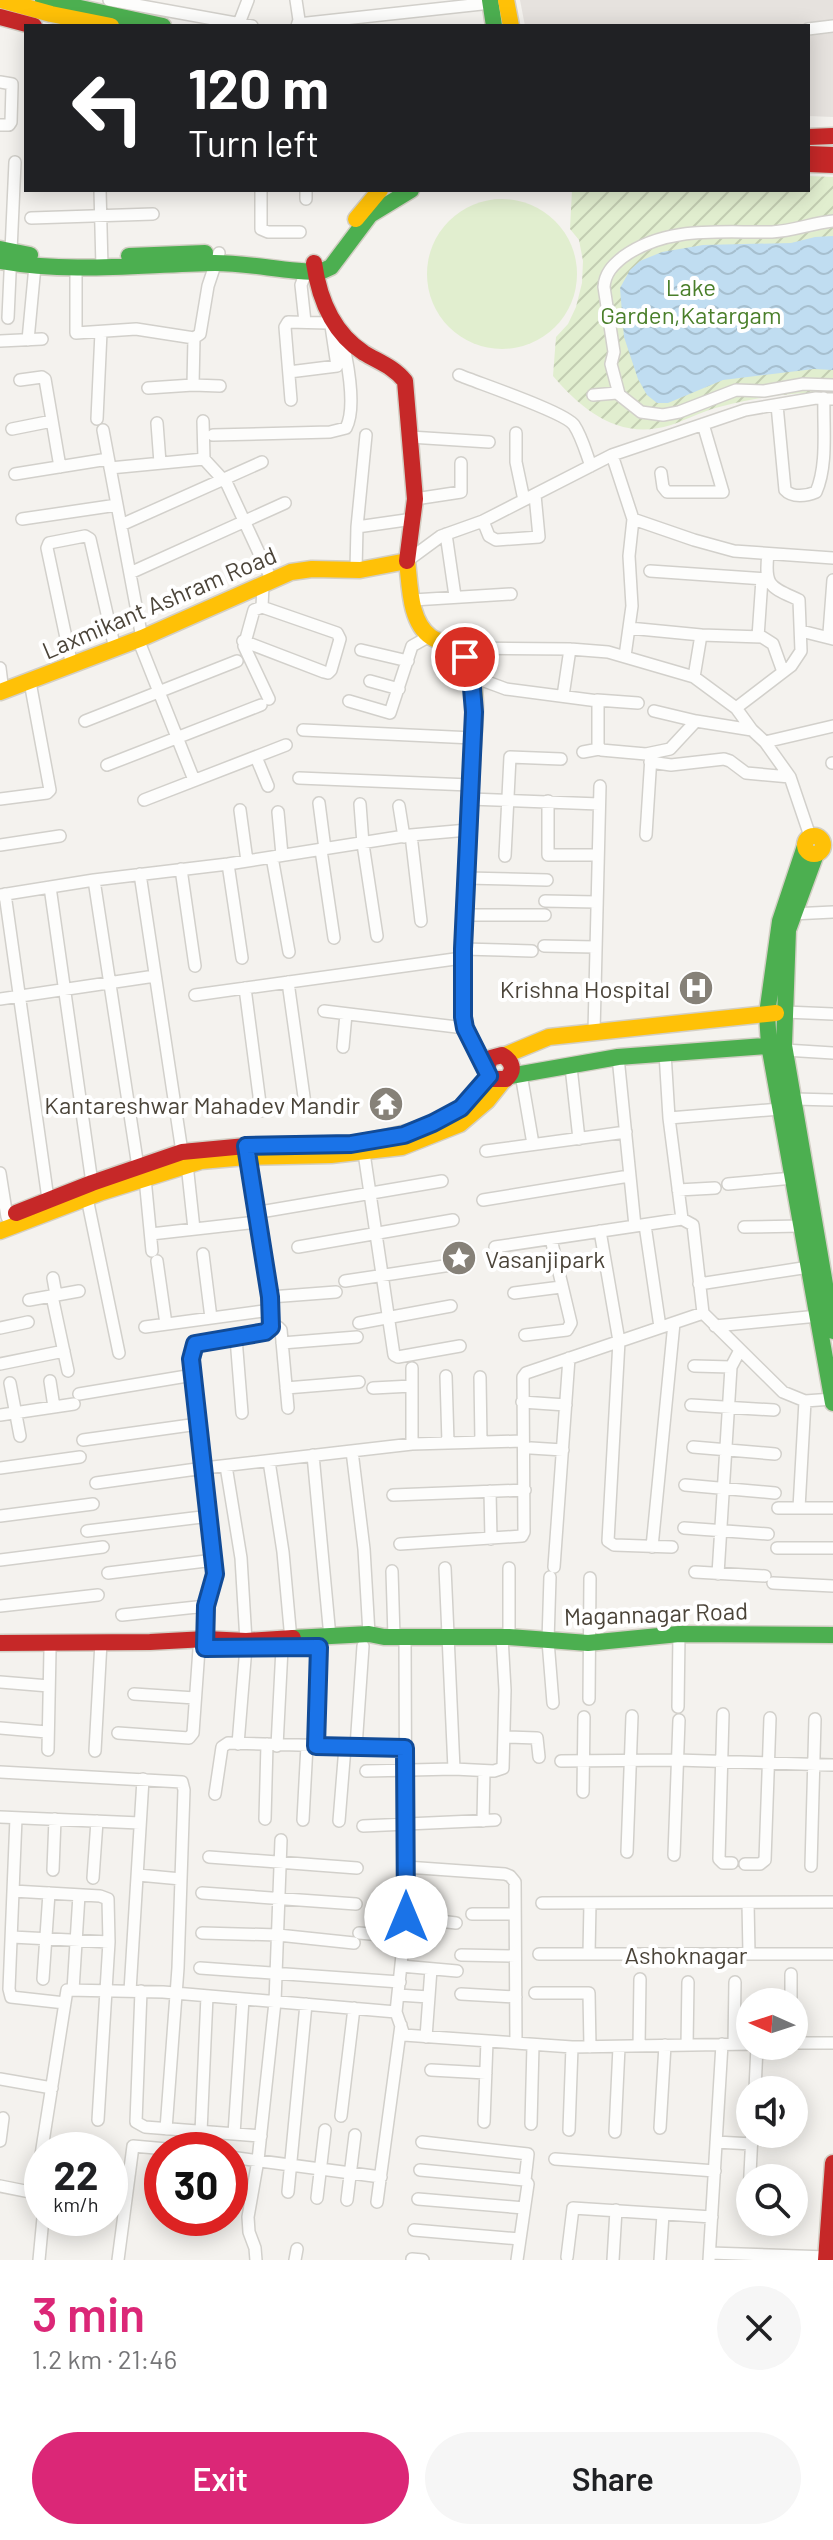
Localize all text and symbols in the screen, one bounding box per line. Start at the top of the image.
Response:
text: 120 m [188,53,329,120]
icon: left [56,56,160,160]
text: Turn left [188,121,319,164]
park label: Lake Garden,Katargam [600,272,782,329]
street label: Laxmikant Ashram Road [38,540,280,664]
pin [431,623,499,691]
icon: arrive [443,635,487,679]
hospital icon: Krishna Hospital [677,969,715,1007]
place label: Krishna Hospital [500,974,670,1003]
temple icon: Kantareshwar Mahadev Mandir [367,1085,405,1123]
place label: Kantareshwar Mahadev Mandir [44,1090,360,1119]
place icon: Vasanjipark [440,1239,478,1277]
place label: Vasanjipark [485,1244,605,1273]
street label: Magannagar Road [563,1595,749,1631]
position arrow [364,1875,448,1959]
street label: Ashoknagar [624,1940,748,1969]
north arrow [736,1988,808,2060]
map controls [736,1988,808,2236]
button: sound [736,2076,808,2148]
speed limit sign: 30 [144,2132,248,2236]
text: 22 [54,2150,98,2198]
button: search [736,2164,808,2236]
text: km/h [53,2192,99,2216]
text: 3 min [32,2284,145,2342]
button: close [717,2286,801,2370]
text: 1.2 km · 21:46 [32,2343,177,2374]
button: Exit [32,2432,409,2524]
button: Share [425,2432,801,2524]

